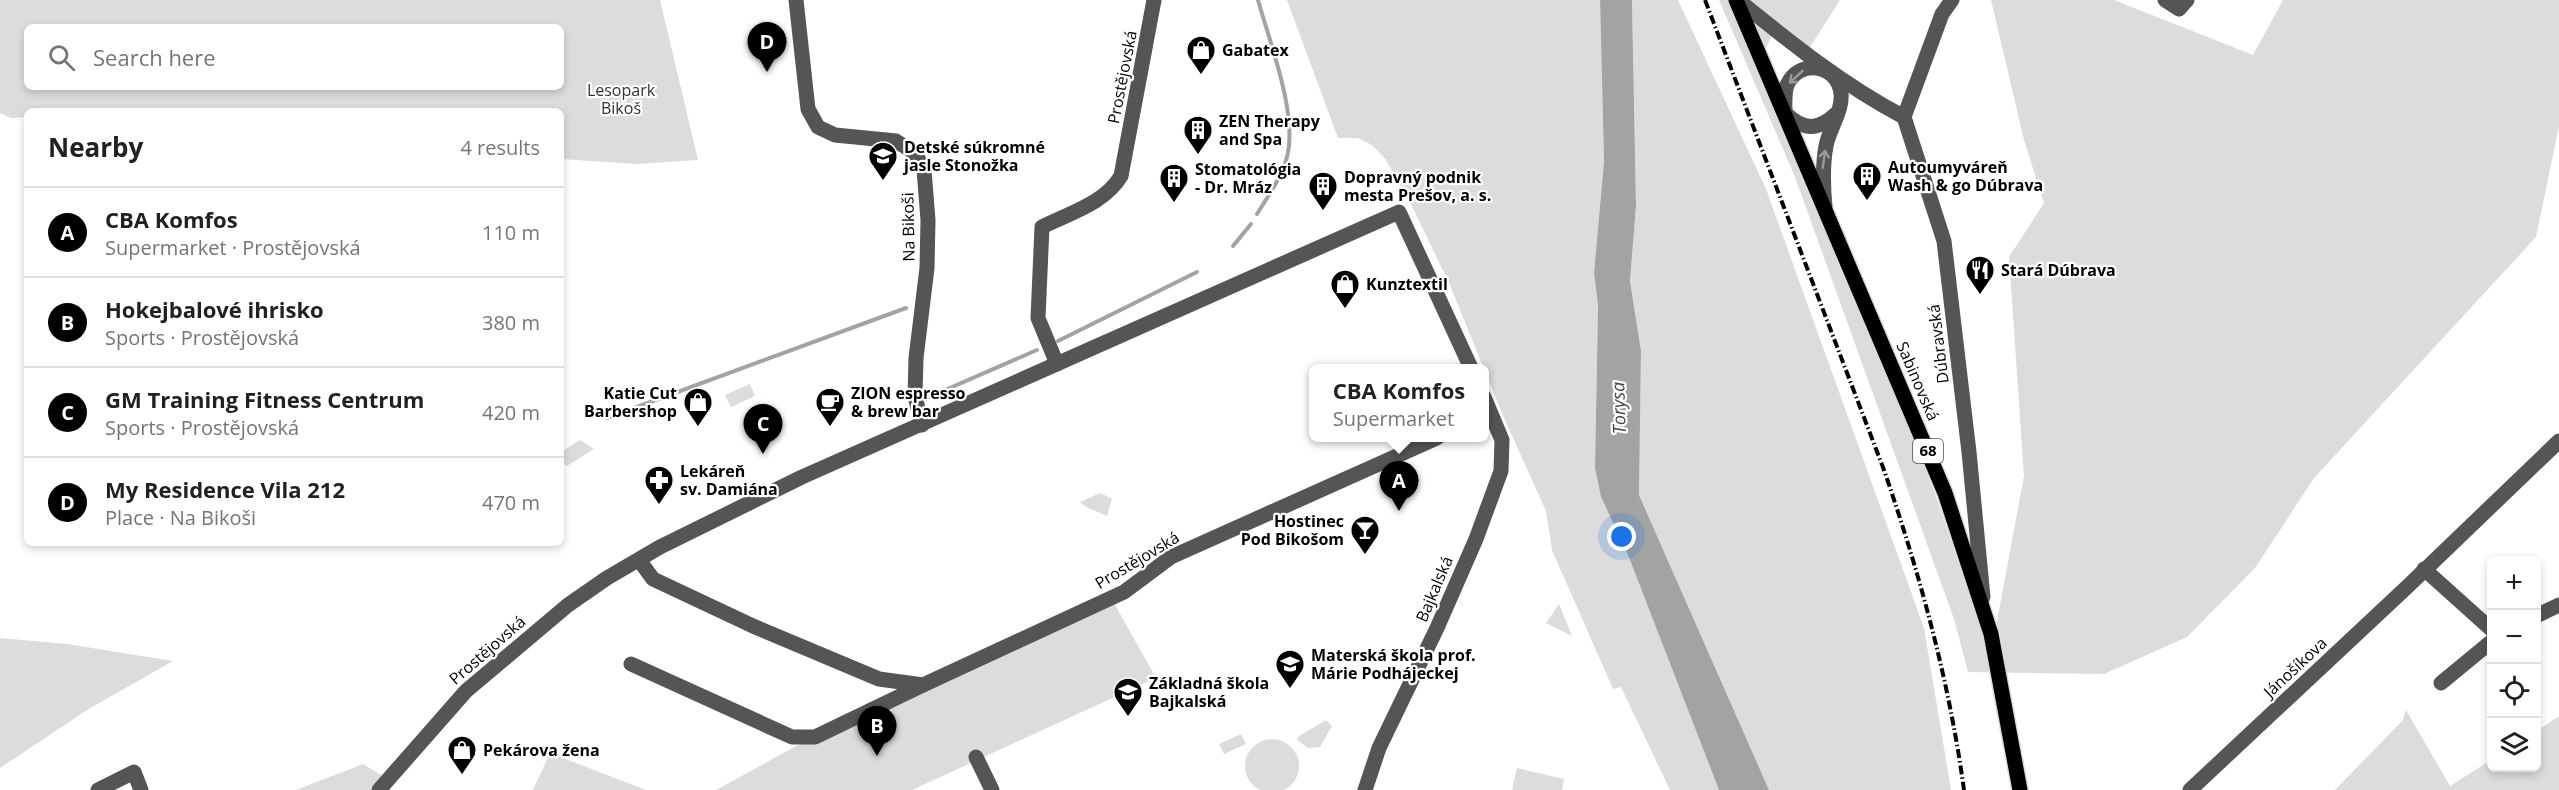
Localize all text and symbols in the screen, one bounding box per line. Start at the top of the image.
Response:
pin: D [748,22,786,72]
search box [24,24,564,90]
street label: Prostějovská [1102,28,1142,126]
shop icon: Gabatex [1185,34,1217,76]
place label: Gabatex [1222,39,1289,61]
icon: search [45,41,78,74]
text: Search here [93,42,216,72]
one-way arrow [1788,70,1803,84]
park label: Lesopark Bikoš [587,79,656,119]
place label: ZEN Therapy and Spa [1219,110,1321,150]
building icon: ZEN Therapy and Spa [1182,114,1214,156]
text: Nearby [48,129,143,165]
text: 4 results [460,134,540,161]
place label: Detské súkromné jasle Stonožka [902,136,1045,176]
school or university icon: Detské súkromné jasle Stonožka [867,140,899,182]
one-way arrow [1819,150,1830,169]
place label: Autoumyváreň Wash & go Dúbrava [1888,156,2043,196]
place label: Stomatológia - Dr. Mráz [1195,158,1301,198]
building icon: Autoumyváreň Wash & go Dúbrava [1851,160,1883,202]
building icon: Stomatológia - Dr. Mráz [1158,162,1190,204]
place label: Dopravný podnik mesta Prešov, a. s. [1344,166,1491,206]
building icon: Dopravný podnik mesta Prešov, a. s. [1307,170,1339,212]
street label: Na Bikoši [896,192,920,262]
text: CBA Komfos [105,204,238,234]
text: A [61,219,74,246]
text: 110 m [482,219,540,246]
text: Supermarket · Prostějovská [105,234,361,261]
restaurant icon: Stará Dúbrava [1964,254,1996,296]
place label: Stará Dúbrava [2001,259,2116,281]
shop icon: Kunztextil [1329,268,1361,310]
place label: Kunztextil [1366,273,1448,295]
text: Hokejbalové ihrisko [105,294,324,324]
street label: Dúbravská [1922,303,1954,385]
text: B [61,309,74,336]
text: 380 m [482,309,540,336]
text: Sports · Prostějovská [105,324,299,351]
street label: Sabinovská [1891,338,1945,424]
popup [1309,364,1489,442]
text: CBA Komfos [1333,375,1465,405]
water label: Torysa [1605,381,1631,435]
place label: Katie Cut Barbershop [584,382,677,422]
place label: ZION espresso & brew bar [851,382,966,422]
text: GM Training Fitness Centrum [105,384,424,414]
shop icon: Katie Cut Barbershop [682,386,714,428]
cafe icon: ZION espresso & brew bar [814,386,846,428]
text: C [61,399,74,426]
text: 420 m [482,399,540,426]
pin: C [744,404,783,454]
text: Supermarket [1333,405,1454,432]
text: Sports · Prostějovská [105,414,299,441]
road number: 68 [1913,439,1943,463]
place label: Lekáreň sv. Damiána [680,460,778,500]
pin: A [1380,462,1418,511]
pharmacy icon: Lekáreň sv. Damiána [643,464,675,506]
text: My Residence Vila 212 [105,474,345,504]
text: D [60,489,75,516]
text: 470 m [482,489,540,516]
text: Place · Na Bikoši [105,504,256,531]
place label: Hostinec Pod Bikošom [1241,510,1344,550]
bar icon: Hostinec Pod Bikošom [1349,514,1381,556]
your location [1607,522,1636,551]
street label: Prostějovská [1091,526,1183,594]
street label: Bajkalská [1410,553,1458,625]
map controls [2487,556,2541,772]
button: + [2487,556,2541,610]
button: − [2487,610,2541,664]
street label: Prostějovská [444,611,530,689]
street label: Jánošíkova [2257,632,2331,703]
place label: Materská škola prof. Márie Podhájeckej [1311,644,1476,684]
school or university icon: Materská škola prof. Márie Podhájeckej [1274,648,1306,690]
button: locate [2487,664,2541,718]
place label: Základná škola Bajkalská [1149,672,1269,712]
school or university icon: Základná škola Bajkalská [1112,676,1144,718]
pin: B [858,706,896,756]
button: layers [2487,718,2541,772]
shop icon: Pekárova žena [446,734,478,776]
place label: Pekárova žena [483,739,600,761]

